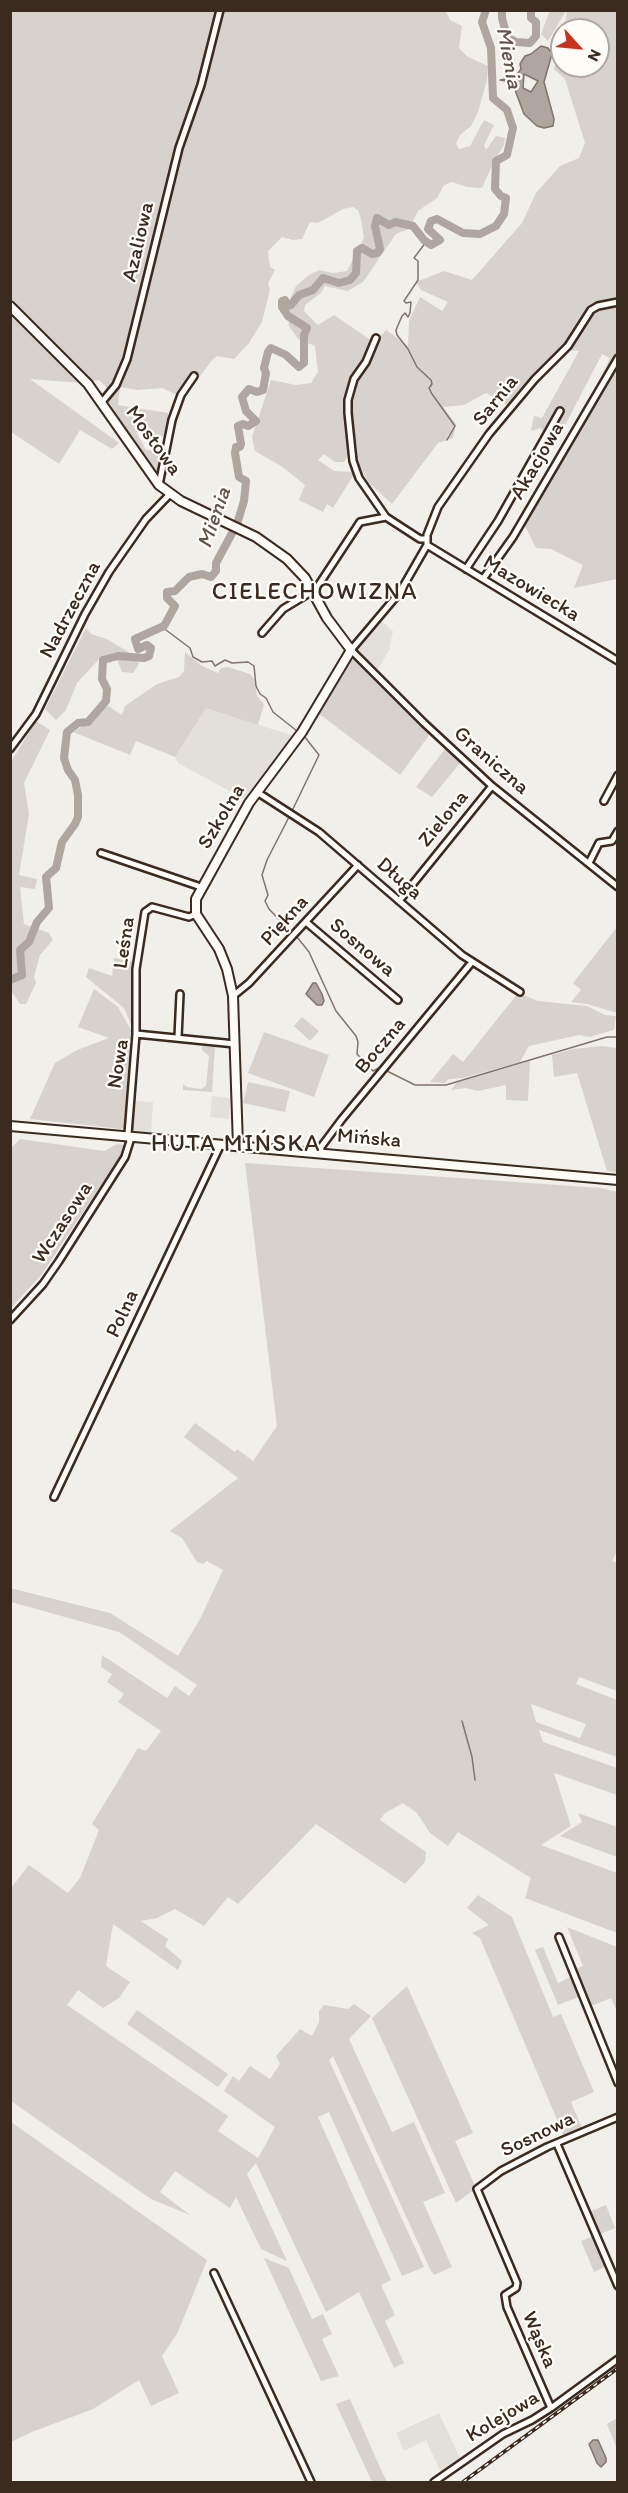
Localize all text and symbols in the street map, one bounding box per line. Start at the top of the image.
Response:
north arrow [550,18,610,78]
water label: Mienia [489,25,527,91]
text: N [584,46,606,65]
street label: Azaliowa [118,200,160,284]
street label: Sarnia [468,370,524,432]
street label: Mostowa [119,401,187,481]
street label: Akacjowa [506,418,570,504]
water label: Mienia [192,484,238,552]
street label: Mazowiecka [478,550,584,628]
street label: Nadrzeczna [35,557,107,663]
district label: CIELECHOWIZNA [213,579,417,607]
street label: Graniczna [448,721,534,801]
street label: Szkolna [193,780,251,854]
street label: Zielona [413,785,475,853]
street label: Długa [371,852,427,906]
street label: Piękna [256,890,314,952]
street label: Sosnowa [324,913,400,983]
street label: Leśna [109,915,141,971]
street label: Boczna [350,1013,412,1079]
street label: Nowa [103,1038,135,1090]
street label: Mińska [336,1124,402,1154]
district label: HUTA MIŃSKA [150,1131,322,1159]
street label: Wczasowa [27,1177,99,1269]
street label: Polna [101,1286,145,1342]
street label: Sosnowa [497,2106,579,2164]
street label: Wąska [516,2308,562,2372]
street label: Kolejowa [462,2385,544,2449]

